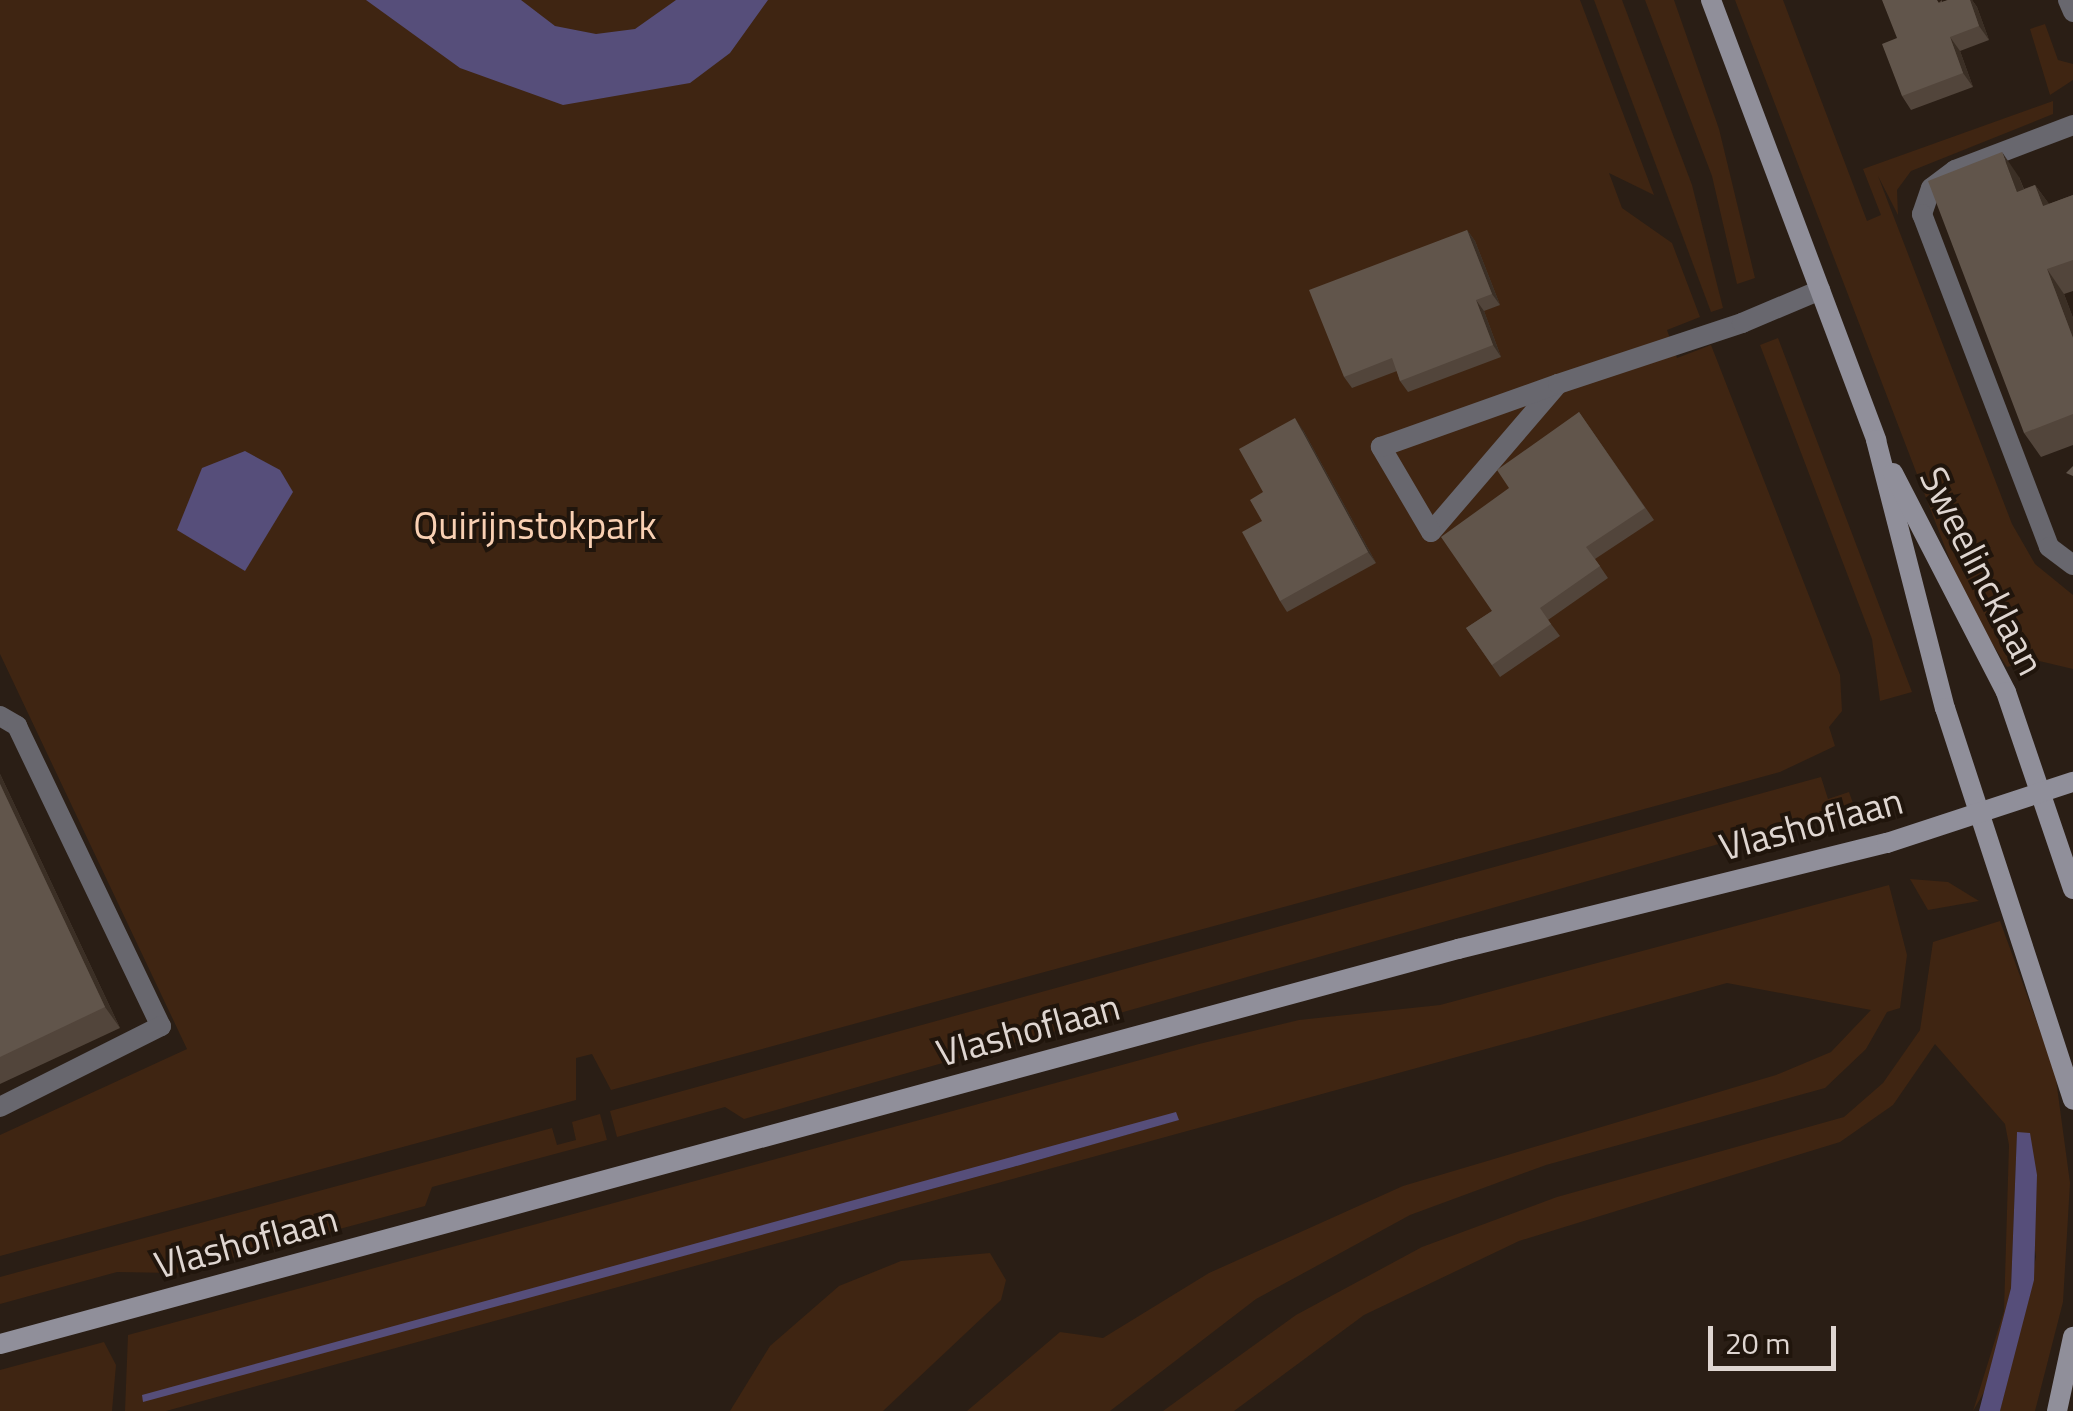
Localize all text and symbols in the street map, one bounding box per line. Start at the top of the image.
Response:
street label: Sweelincklaan [1910,460,2054,682]
park label: Quirijnstokpark [413,503,657,549]
street label: Vlashoflaan [1714,778,1908,870]
street label: Vlashoflaan [931,984,1125,1076]
street label: Vlashoflaan [149,1196,343,1288]
scale bar [1713,1306,1840,1368]
text: 20 m [1725,1320,1790,1366]

